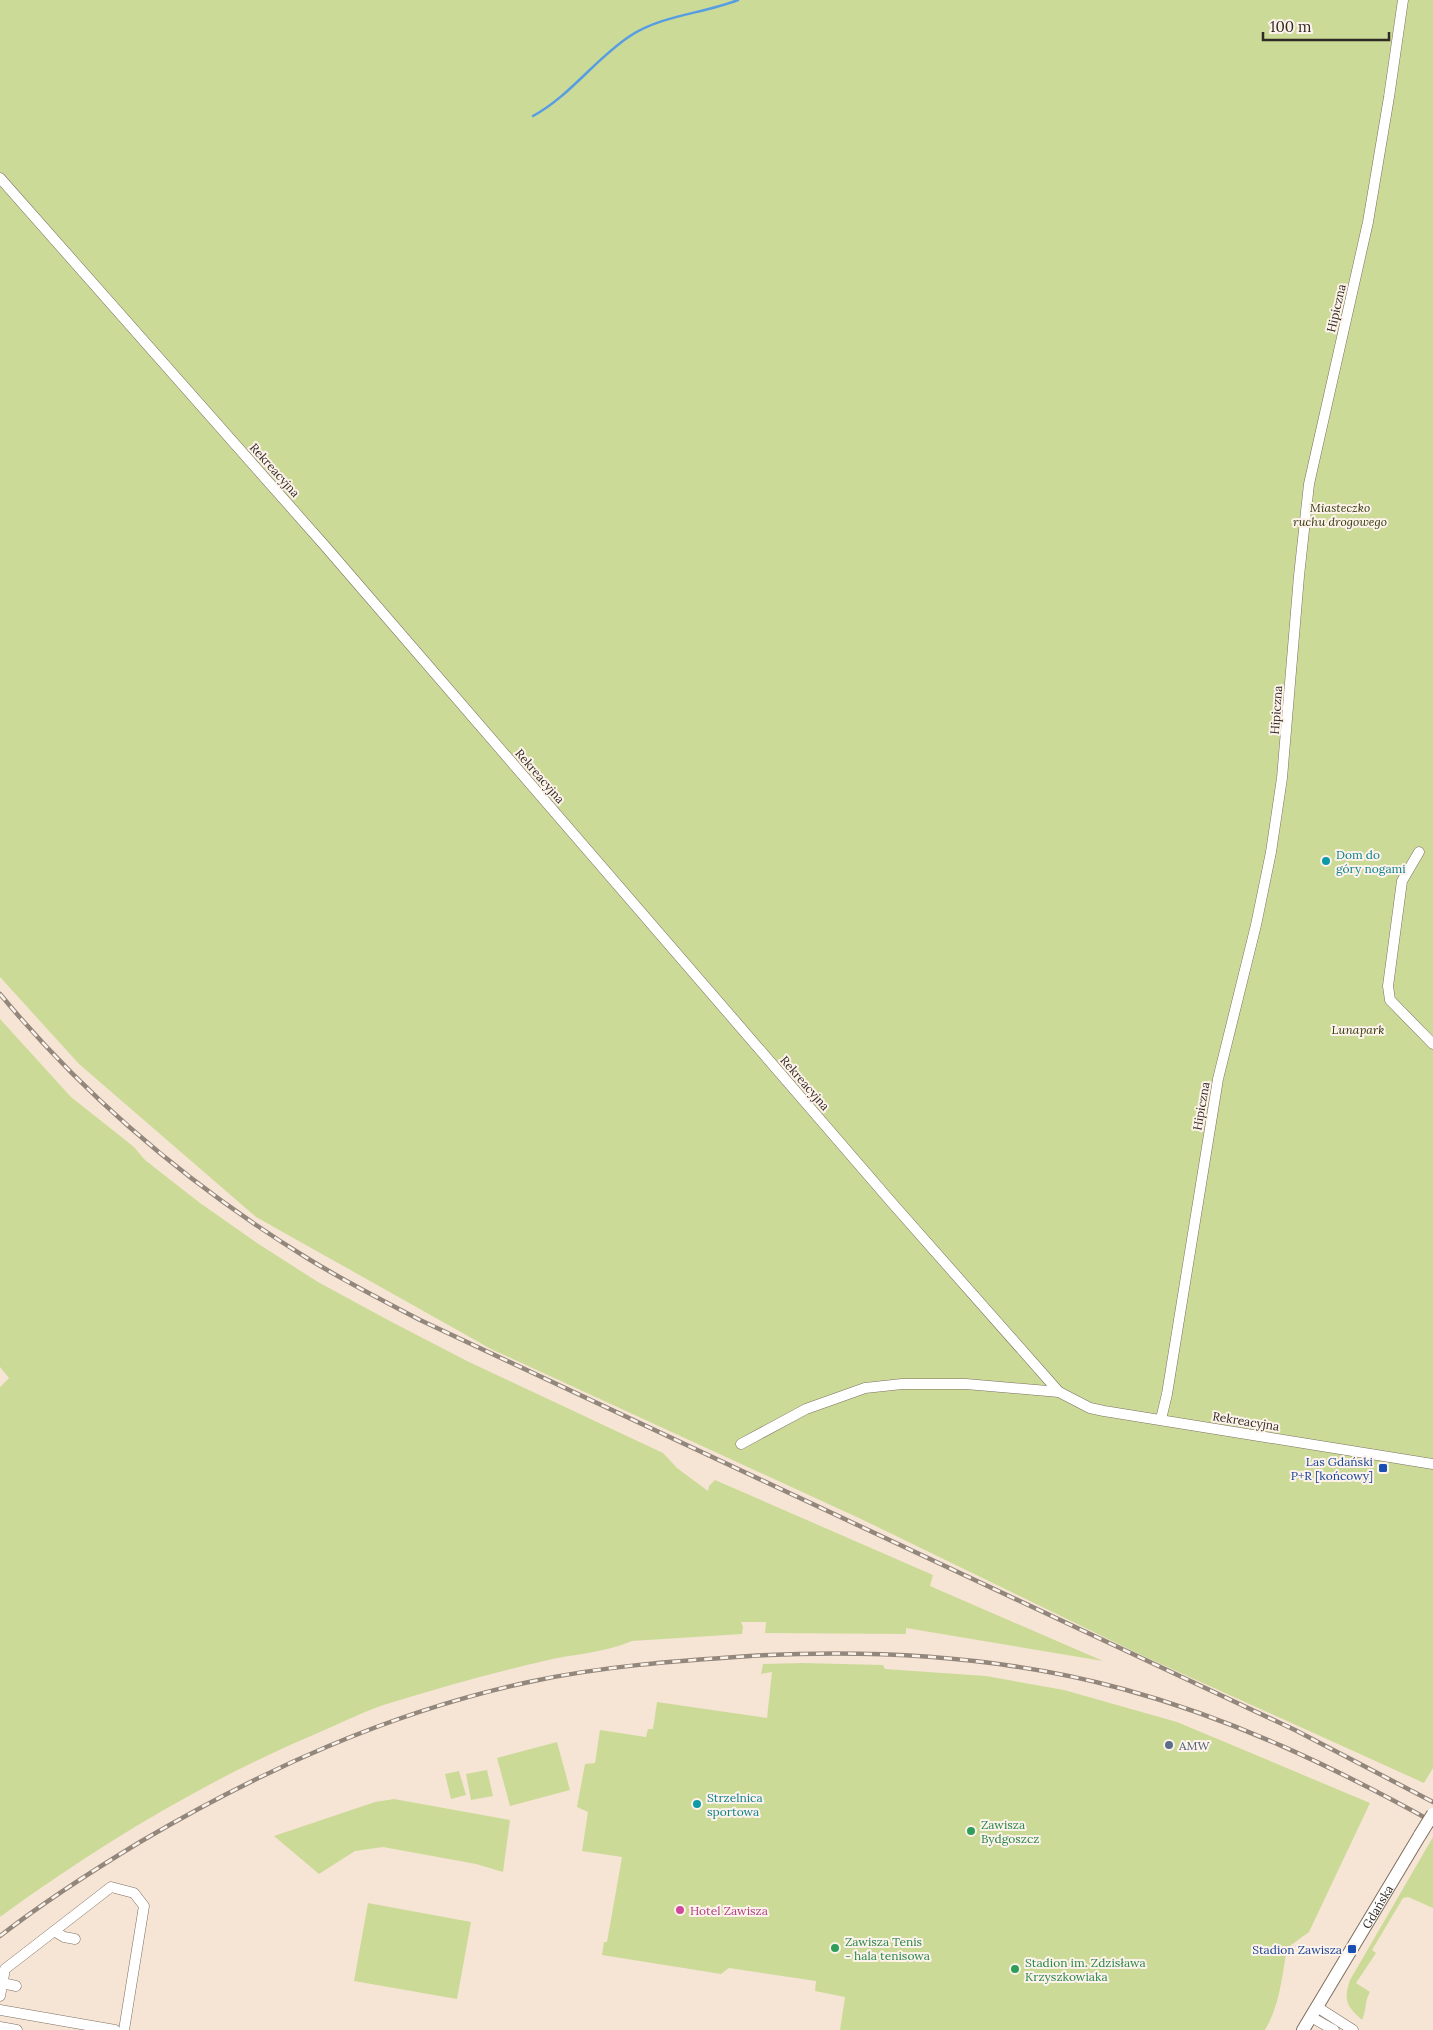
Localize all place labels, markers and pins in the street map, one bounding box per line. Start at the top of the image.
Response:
place label: Dom do góry nogami [1336,847,1406,876]
marker: Dom do góry nogami [1320,855,1332,867]
place label: Las Gdański P+R [końcowy] [1291,1454,1373,1483]
marker: Las Gdański P+R [końcowy] [1377,1462,1389,1474]
place label: AMW [1178,1738,1211,1753]
marker: AMW [1163,1739,1175,1751]
place label: Strzelnica sportowa [707,1790,763,1819]
marker: Strzelnica sportowa [691,1798,703,1810]
place label: Zawisza Bydgoszcz [981,1817,1039,1846]
marker: Zawisza Bydgoszcz [965,1825,977,1837]
place label: Hotel Zawisza [690,1903,768,1918]
marker: Hotel Zawisza [674,1904,686,1916]
place label: Zawisza Tenis - hala tenisowa [845,1934,930,1963]
marker: Zawisza Tenis - hala tenisowa [829,1942,841,1954]
place label: Stadion Zawisza [1252,1942,1342,1957]
marker: Stadion Zawisza [1346,1943,1358,1955]
place label: Stadion im. Zdzisława Krzyszkowiaka [1025,1955,1146,1984]
marker: Stadion im. Zdzisława Krzyszkowiaka [1009,1963,1021,1975]

